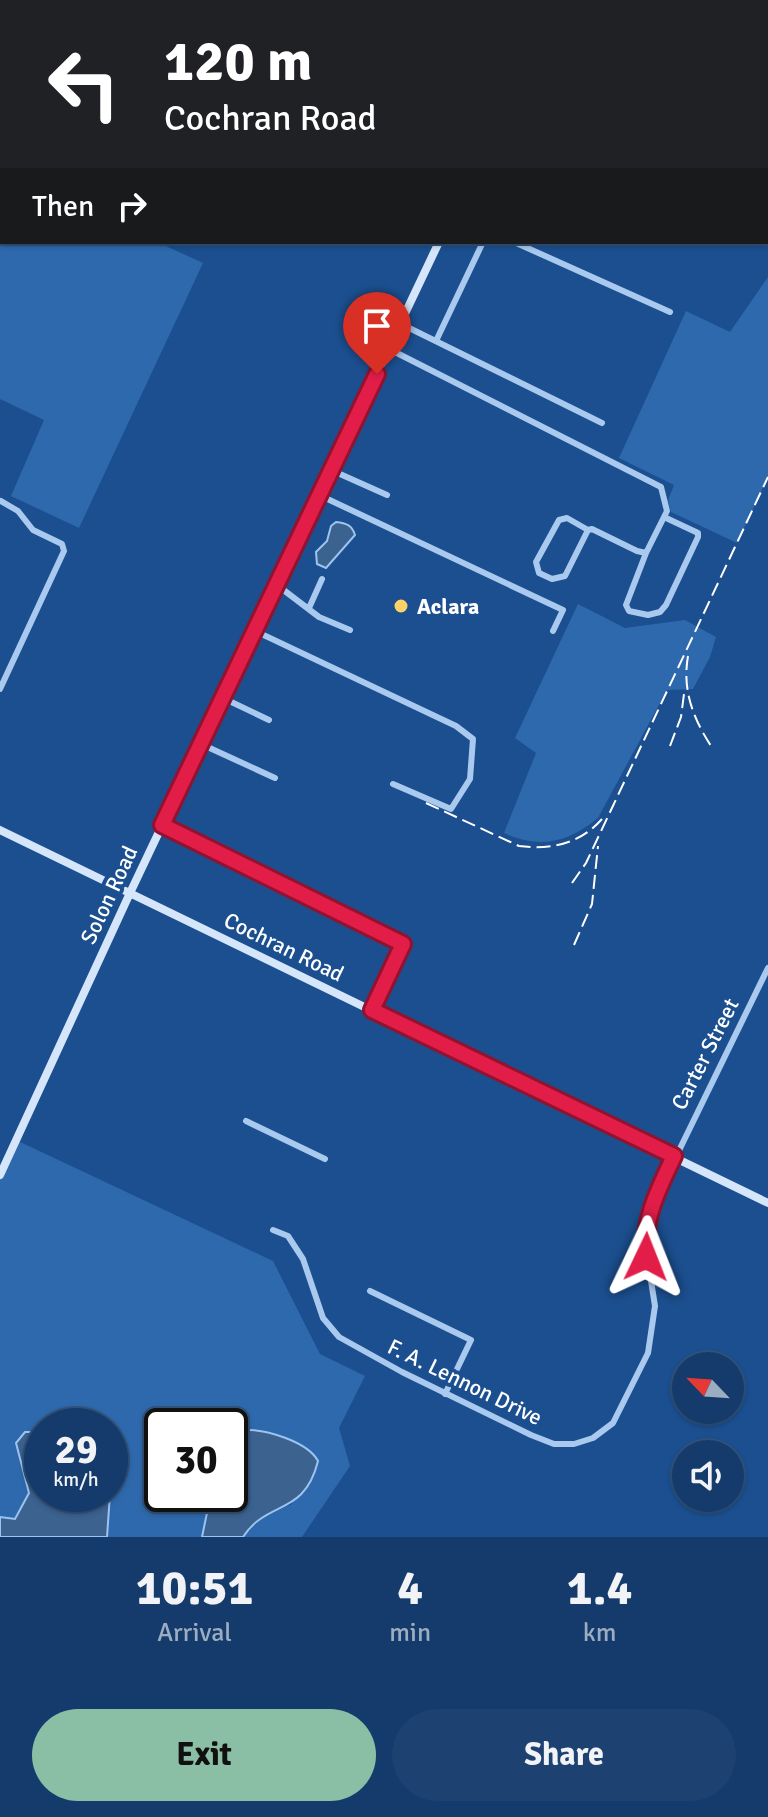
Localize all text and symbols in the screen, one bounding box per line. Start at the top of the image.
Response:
text: 120 m [164,27,312,96]
icon: left [32,32,136,136]
text: Cochran Road [164,96,377,141]
icon: right [110,184,154,228]
text: Then [32,188,94,225]
pin [343,292,411,374]
icon: arrive [355,304,399,348]
place label: Aclara [417,593,479,620]
marker: Aclara [392,597,410,615]
street label: Solon Road [75,842,143,948]
street label: Cochran Road [220,906,348,988]
street label: Carter Street [665,993,745,1114]
position arrow [604,1215,688,1299]
street label: F. A. Lennon Drive [383,1333,547,1431]
north arrow [672,1352,744,1424]
map controls [672,1352,744,1512]
speed limit sign: 30 [144,1408,248,1512]
text: 29 [54,1425,98,1475]
button: sound [672,1440,744,1512]
text: km/h [53,1467,99,1492]
text: 10:51 [136,1559,253,1618]
text: 4 [397,1559,423,1618]
text: 1.4 [567,1559,632,1618]
text: Arrival [157,1617,232,1649]
text: min [389,1617,431,1649]
text: km [583,1617,616,1649]
button: Exit [32,1709,376,1801]
button: Share [392,1709,736,1801]

